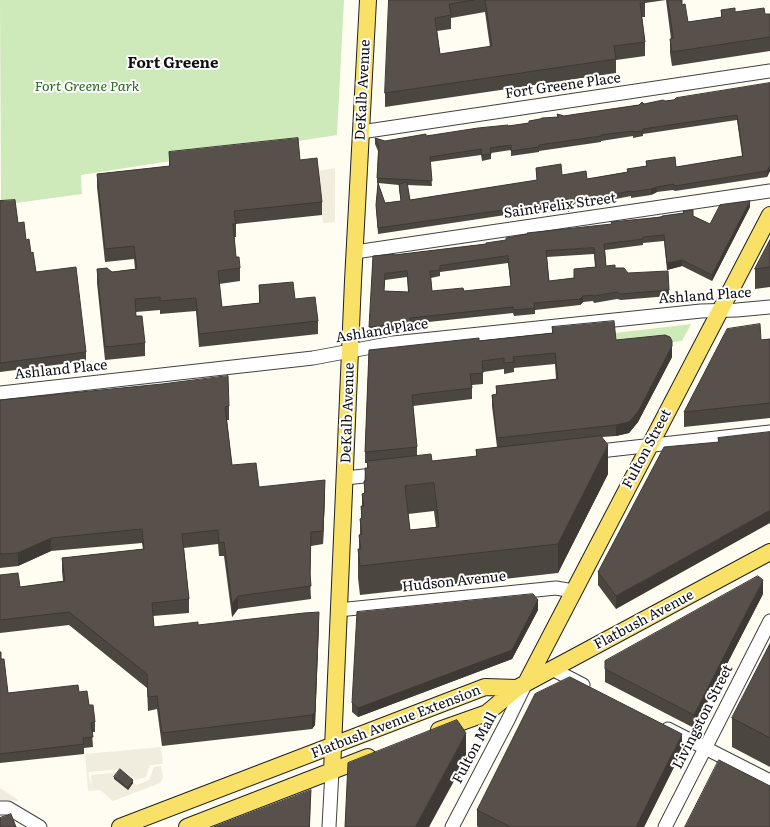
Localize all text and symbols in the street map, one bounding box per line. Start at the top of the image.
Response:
street label: DeKalb Avenue [352,39,374,141]
district label: Fort Greene [128,55,218,73]
street label: Fort Greene Place [504,70,622,102]
park label: Fort Greene Park [35,79,139,95]
street label: Saint Felix Street [503,190,617,222]
street label: Ashland Place [658,284,752,308]
street label: Ashland Place [335,315,429,347]
street label: Ashland Place [14,357,108,383]
street label: DeKalb Avenue [338,362,358,464]
street label: Fulton Street [619,406,675,492]
street label: Hudson Avenue [401,568,507,596]
street label: Flatbush Avenue [591,587,697,653]
street label: Livingston Street [669,662,737,772]
street label: Flatbush Avenue Extension [309,682,483,762]
street label: Fulton Mall [449,710,501,786]

